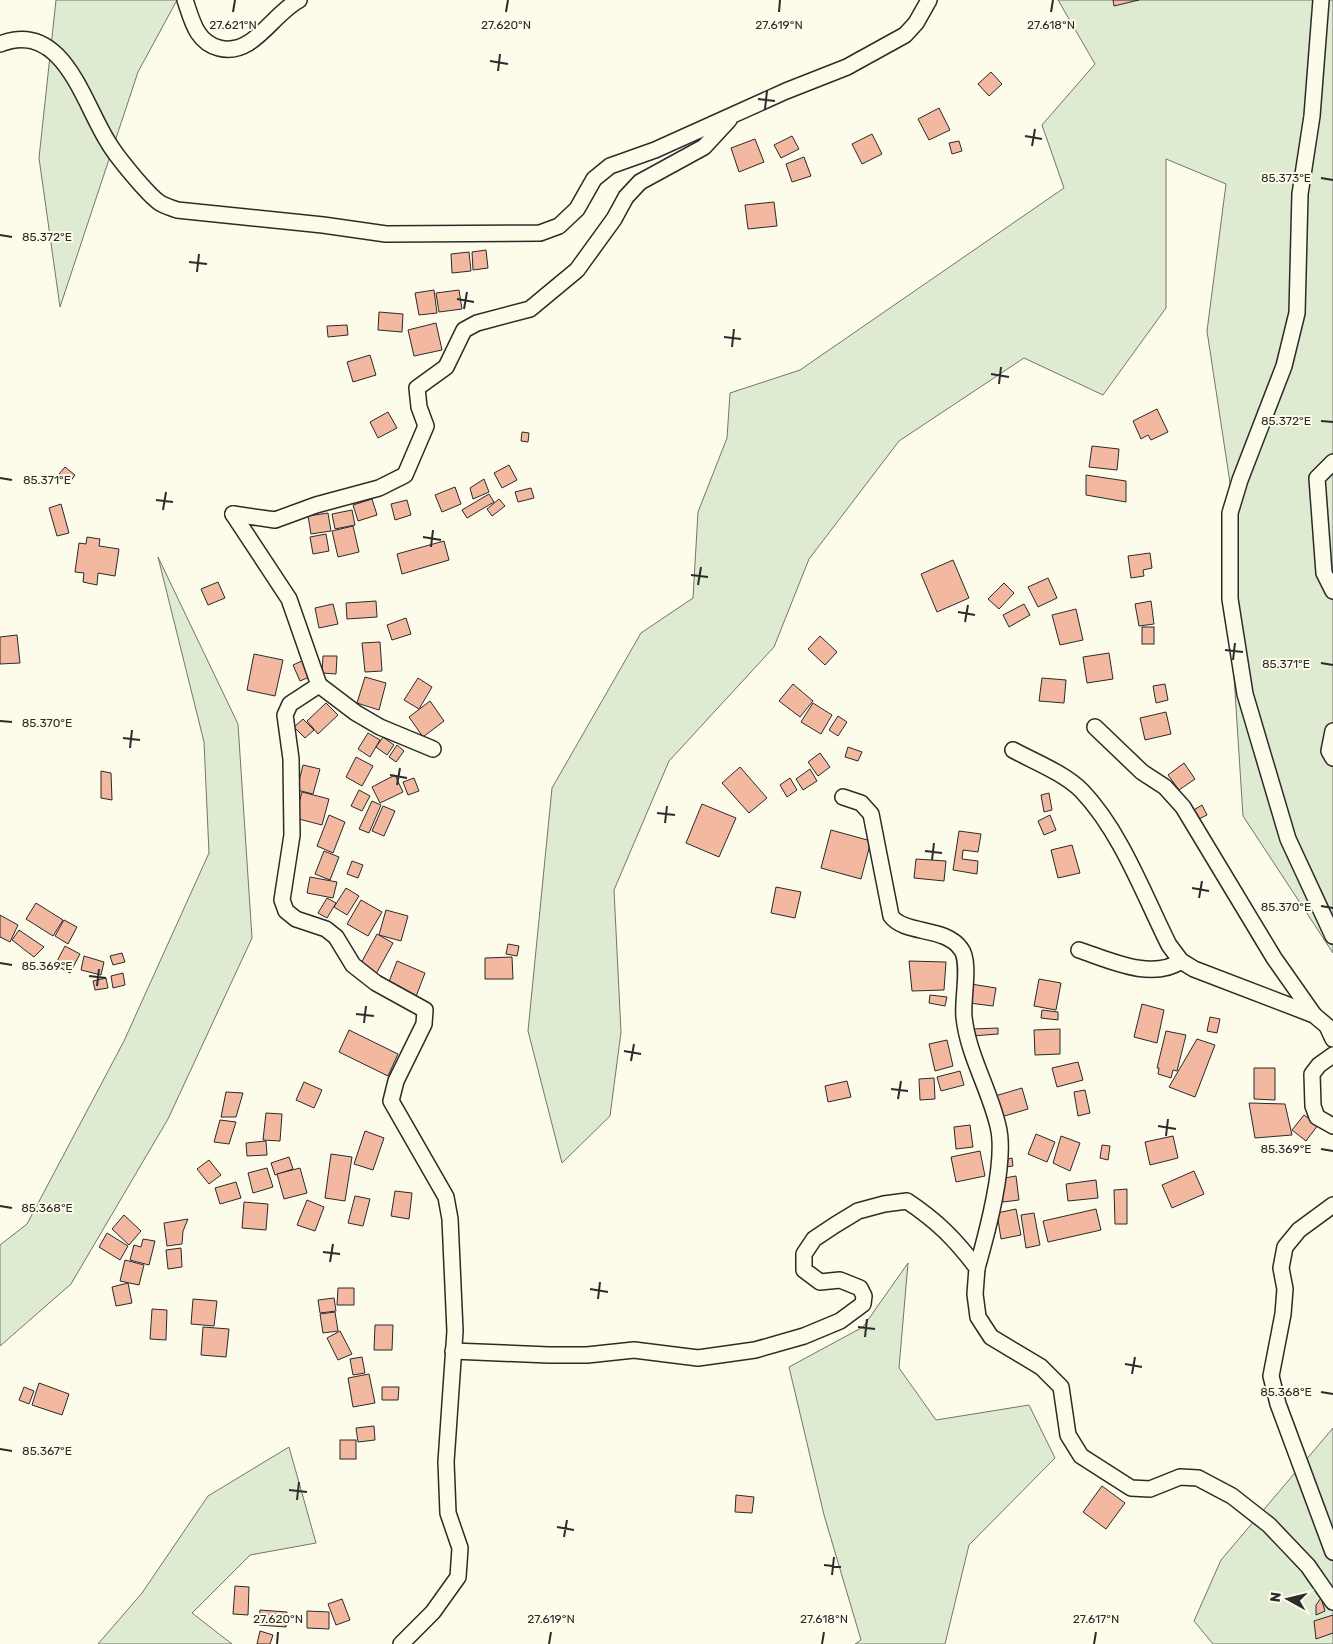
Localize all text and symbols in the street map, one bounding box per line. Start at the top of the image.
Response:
text: 27.621°N [209,18,257,32]
text: 27.620°N [481,18,531,32]
text: 27.619°N [755,18,803,32]
text: 27.618°N [1027,18,1075,32]
text: 85.373°E [1261,171,1311,185]
text: 85.372°E [22,230,72,244]
text: 85.372°E [1261,414,1311,428]
text: 85.371°E [23,473,71,487]
text: 85.371°E [1262,657,1310,671]
text: 85.370°E [22,716,72,730]
text: 85.370°E [1261,900,1311,914]
text: 85.369°E [21,959,73,973]
text: 85.369°E [1260,1142,1312,1156]
text: 85.368°E [21,1201,73,1215]
text: 85.368°E [1260,1385,1312,1399]
text: 85.367°E [22,1444,72,1458]
north arrow [1263,1574,1313,1624]
text: N [1267,1591,1285,1603]
text: 27.620°N [253,1612,303,1626]
text: 27.619°N [527,1612,575,1626]
text: 27.618°N [800,1612,848,1626]
text: 27.617°N [1073,1612,1119,1626]

